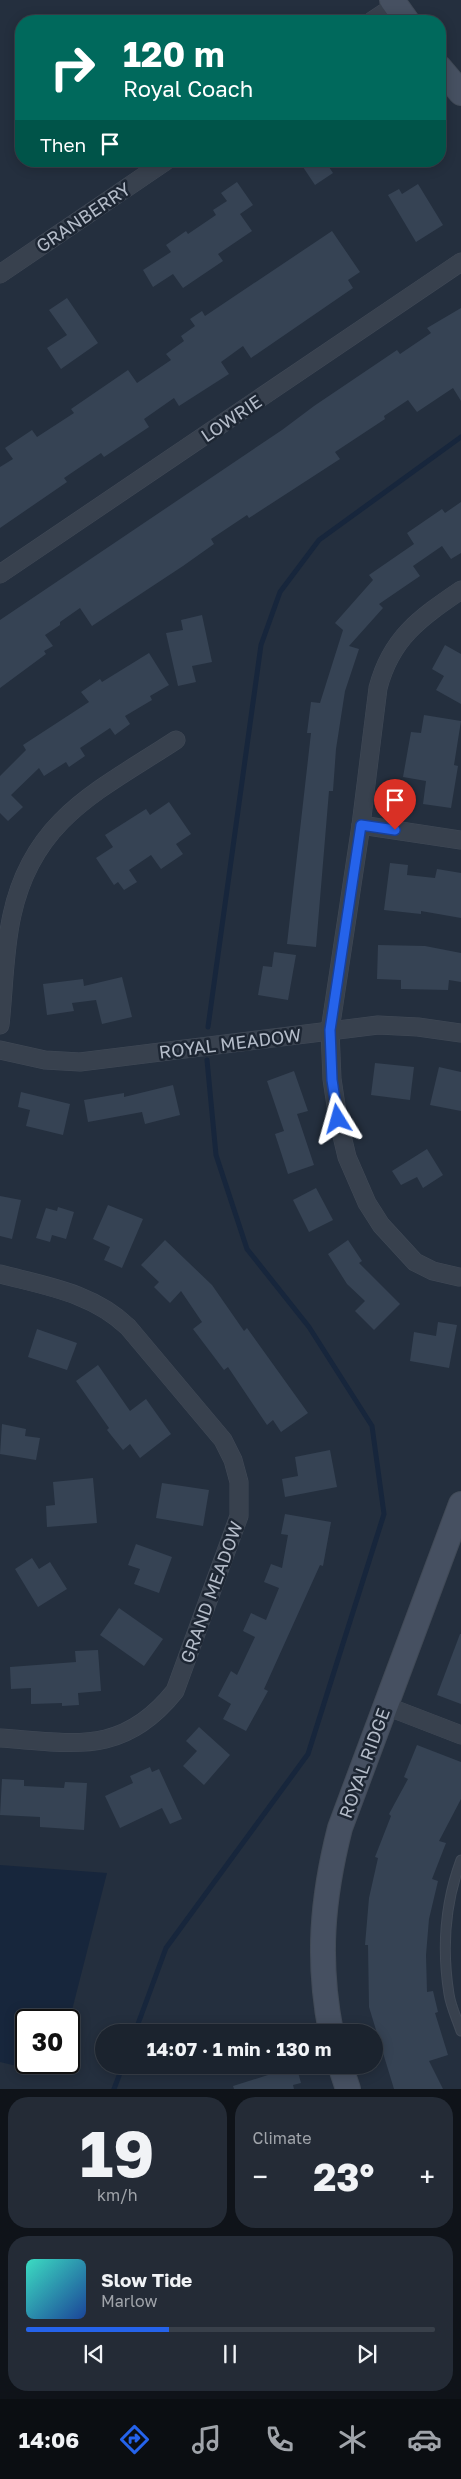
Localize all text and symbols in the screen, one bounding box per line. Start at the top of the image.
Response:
text: 120 m [123,33,225,75]
icon: right [40,35,105,100]
text: Royal Coach [123,75,253,102]
icon: arrive [96,130,124,158]
text: Then [40,133,86,156]
street label: GRANBERRY [32,177,135,257]
street label: LOWRIE [196,390,266,446]
pin [374,779,416,830]
icon: arrive [381,786,409,814]
street label: ROYAL MEADOW [158,1023,302,1063]
position arrow [311,1092,363,1144]
street label: GRAND MEADOW [175,1518,247,1666]
street label: ROYAL RIDGE [334,1705,394,1821]
speed limit sign: 30 [15,2009,80,2074]
text: 14:07 · 1 min · 130 m [147,2037,331,2060]
text: 19 [80,2113,155,2191]
text: Climate [253,2128,312,2148]
text: 23° [313,2154,374,2199]
text: − [253,2160,268,2193]
text: + [420,2160,435,2193]
text: km/h [97,2185,138,2205]
text: Slow Tide [101,2268,192,2291]
text: Marlow [101,2291,157,2311]
icon: previous [80,2340,108,2368]
icon: pause [216,2340,244,2368]
icon: next [353,2340,381,2368]
icon: directions [117,2422,152,2457]
icon: music [189,2422,224,2457]
icon: phone [262,2422,297,2457]
icon: climate [335,2422,370,2457]
icon: car [407,2422,442,2457]
text: 14:06 [19,2426,79,2453]

